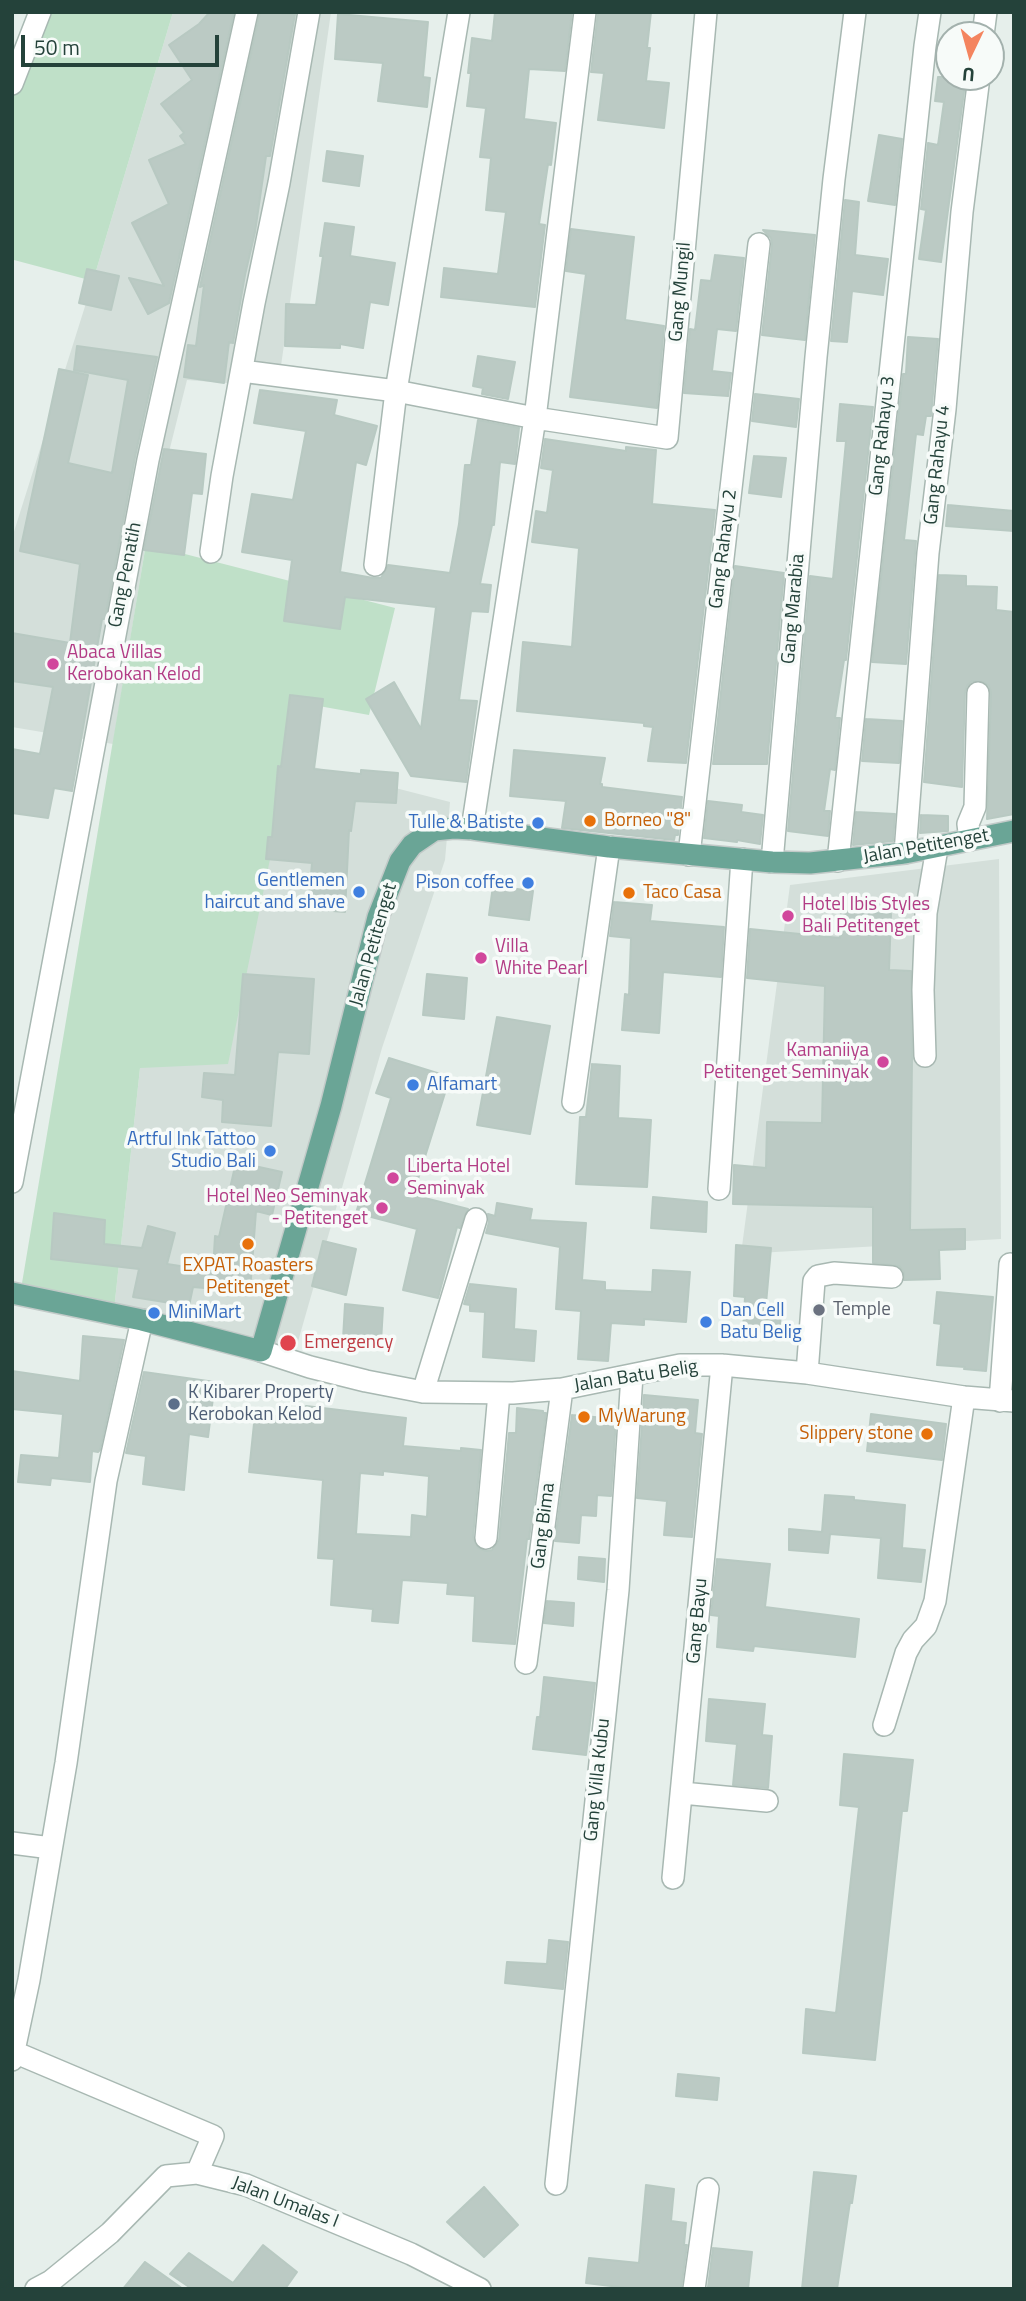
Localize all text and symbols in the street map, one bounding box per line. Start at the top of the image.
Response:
scale bar [24,21,222,65]
north arrow [935,21,1005,91]
text: 50 m [34,31,80,63]
text: U [961,60,976,90]
street label: Gang Mungil [665,241,697,343]
street label: Gang Rahayu 3 [865,375,901,497]
street label: Gang Rahayu 4 [920,404,956,526]
street label: Gang Rahayu 2 [705,488,743,610]
street label: Gang Penatih [105,520,147,630]
street label: Gang Marabia [778,553,810,665]
place label: Abaca Villas Kerobokan Kelod [67,642,201,686]
marker: Abaca Villas Kerobokan Kelod [45,656,61,672]
place label: Borneo "8" [604,810,691,832]
place label: Tulle & Batiste [409,812,524,834]
marker: Borneo "8" [582,813,598,829]
marker: Tulle & Batiste [530,815,546,831]
street label: Jalan Petitenget [861,825,991,869]
place label: Gentlemen haircut and shave [205,870,345,914]
place label: Pison coffee [416,872,514,894]
marker: Pison coffee [520,875,536,891]
street label: Jalan Petitenget [345,881,403,1009]
place label: Taco Casa [643,882,721,904]
marker: Gentlemen haircut and shave [351,884,367,900]
marker: Taco Casa [621,885,637,901]
place label: Hotel Ibis Styles Bali Petitenget [802,894,930,938]
marker: Hotel Ibis Styles Bali Petitenget [780,908,796,924]
place label: Villa White Pearl [495,936,588,980]
marker: Villa White Pearl [473,950,489,966]
place label: Kamaniiya Petitenget Seminyak [703,1040,869,1084]
marker: Kamaniiya Petitenget Seminyak [875,1054,891,1070]
place label: Alfamart [427,1074,497,1096]
marker: Alfamart [405,1077,421,1093]
place label: Artful Ink Tattoo Studio Bali [127,1129,256,1173]
marker: Artful Ink Tattoo Studio Bali [262,1143,278,1159]
place label: Liberta Hotel Seminyak [407,1156,510,1200]
marker: Liberta Hotel Seminyak [385,1170,401,1186]
place label: Hotel Neo Seminyak - Petitenget [206,1186,368,1230]
marker: Hotel Neo Seminyak - Petitenget [374,1200,390,1216]
marker: EXPAT. Roasters Petitenget [240,1236,256,1252]
place label: EXPAT. Roasters Petitenget [183,1255,313,1299]
place label: Temple [833,1299,891,1321]
place label: Dan Cell Batu Belig [720,1300,802,1344]
place label: MiniMart [168,1302,241,1324]
marker: Temple [811,1302,827,1318]
marker: MiniMart [146,1305,162,1321]
marker: Dan Cell Batu Belig [698,1314,714,1330]
place label: Emergency [304,1332,393,1354]
marker: Emergency [278,1333,298,1353]
street label: Jalan Batu Belig [572,1356,700,1398]
place label: K Kibarer Property Kerobokan Kelod [188,1382,334,1426]
marker: K Kibarer Property Kerobokan Kelod [166,1396,182,1412]
place label: MyWarung [598,1406,686,1428]
marker: MyWarung [576,1409,592,1425]
place label: Slippery stone [799,1423,913,1445]
marker: Slippery stone [919,1426,935,1442]
street label: Gang Bima [527,1482,561,1570]
street label: Gang Bayu [683,1577,713,1665]
street label: Gang Villa Kubu [580,1717,616,1843]
street label: Jalan Umalas I [228,2172,342,2234]

